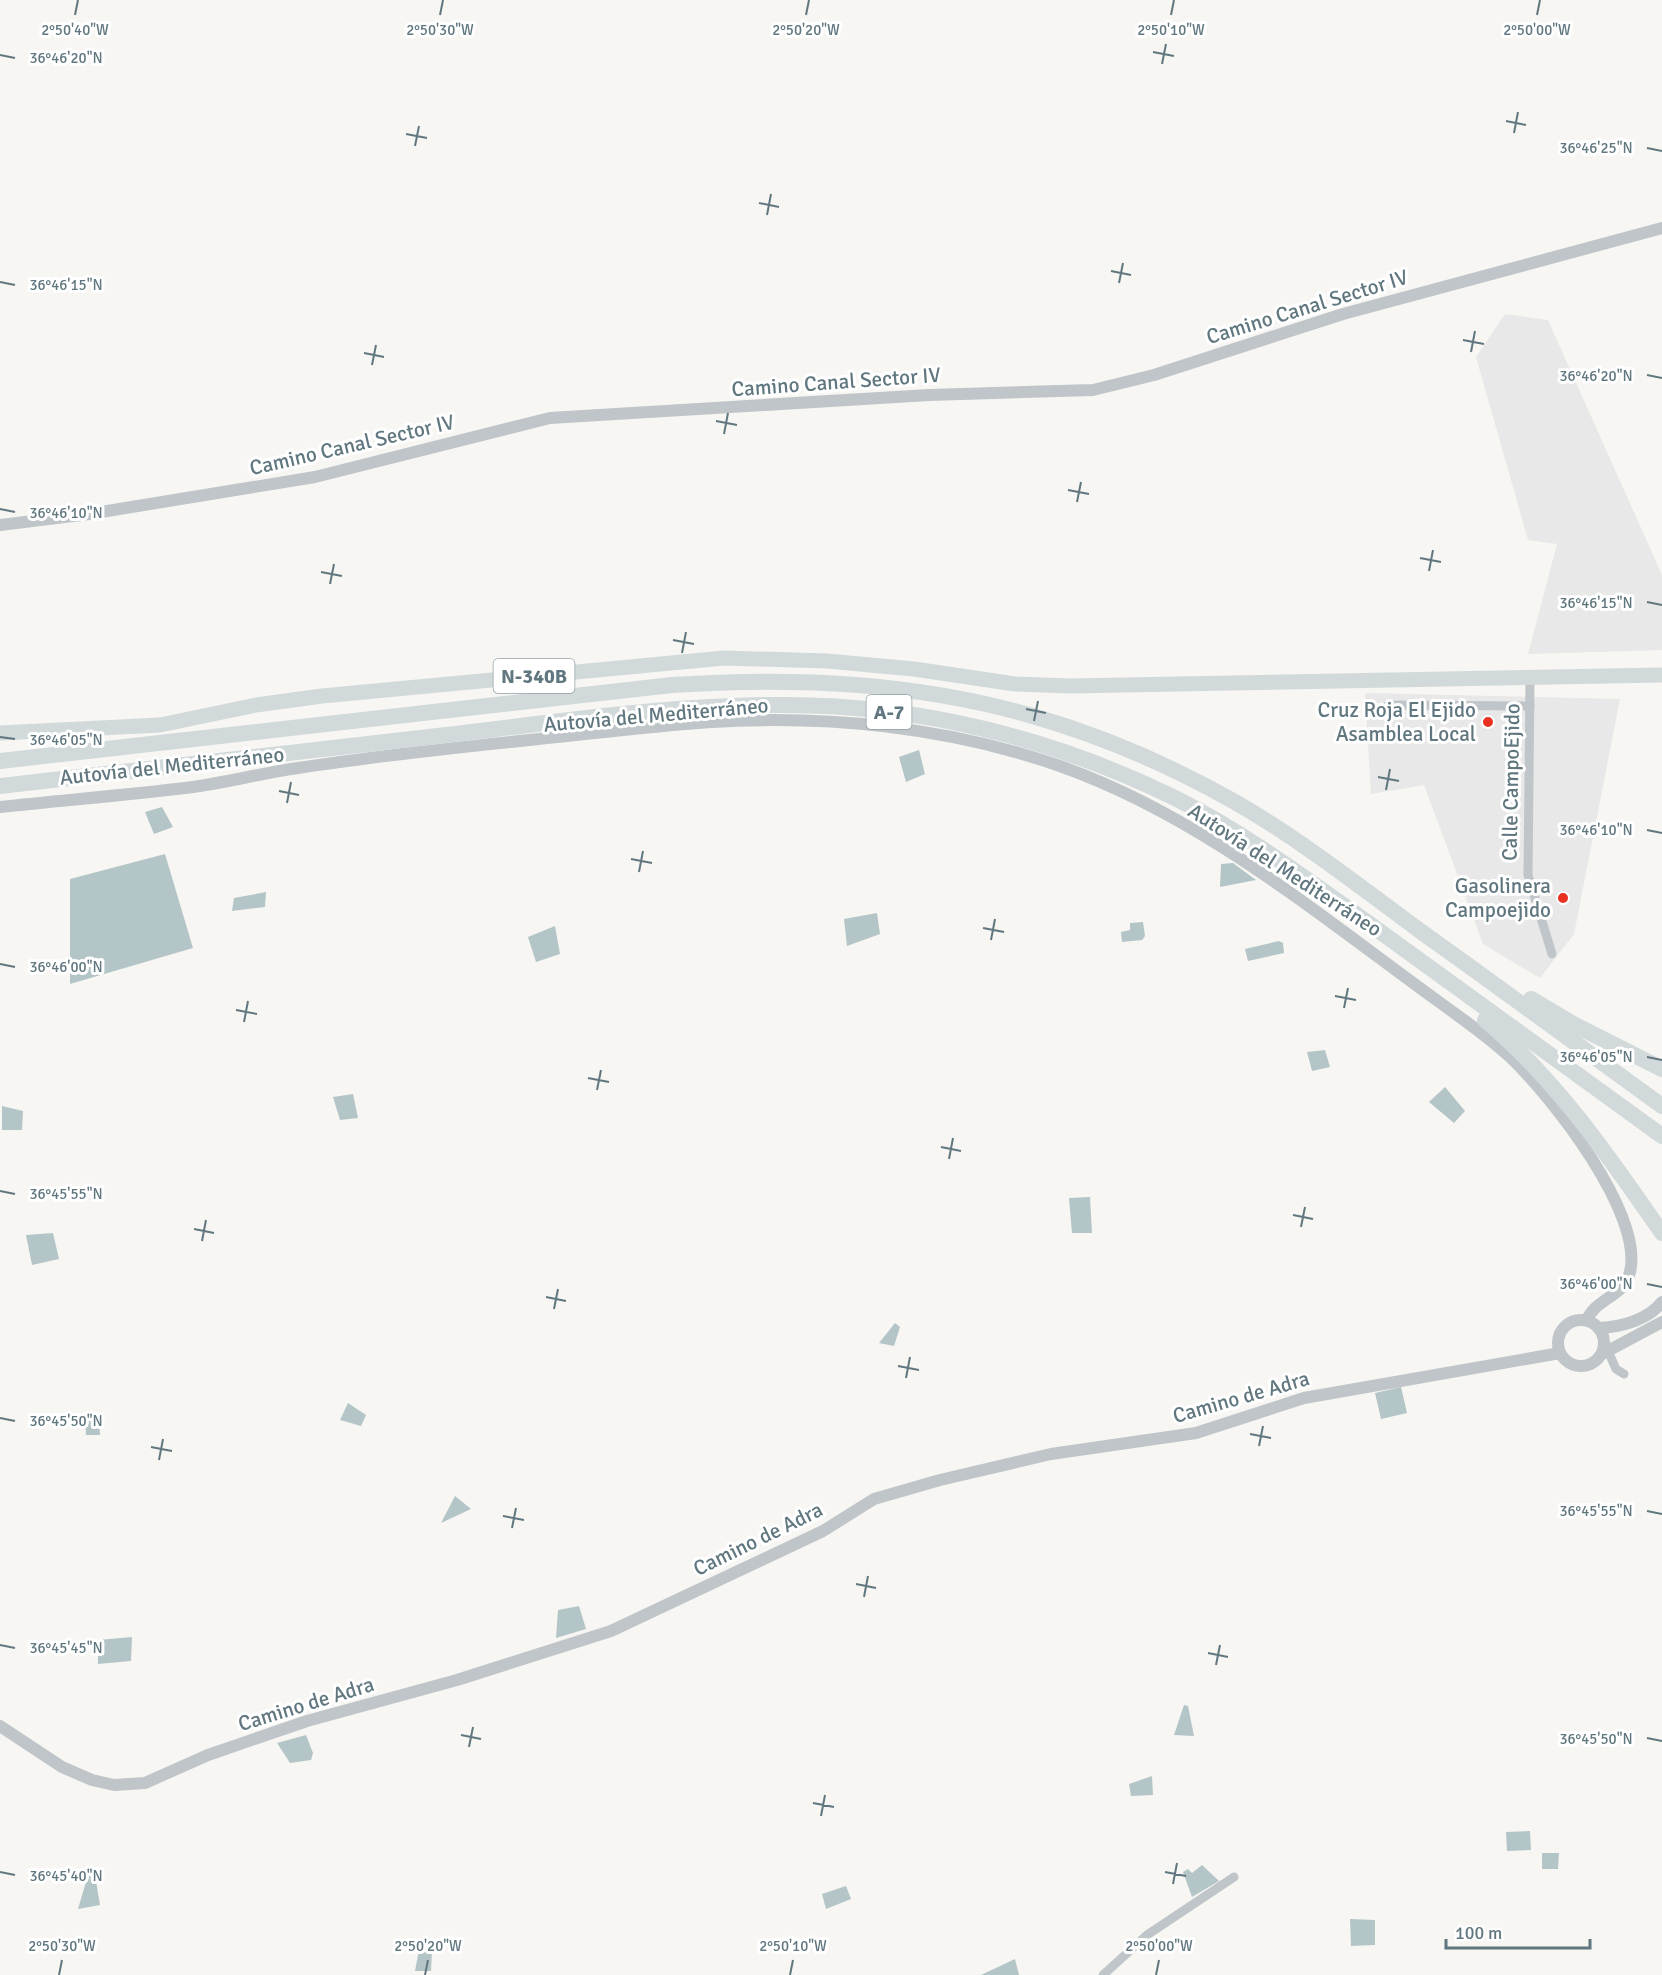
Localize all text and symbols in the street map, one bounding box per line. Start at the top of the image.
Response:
text: 2°50'40"W [41,21,109,39]
text: 2°50'30"W [406,21,474,39]
text: 2°50'20"W [772,21,840,39]
text: 2°50'10"W [1137,21,1205,39]
text: 2°50'00"W [1503,21,1571,39]
text: 36°46'20"N [29,49,103,67]
text: 36°46'25"N [1559,139,1633,157]
street label: Camino Canal Sector IV [1203,264,1411,350]
text: 36°46'15"N [29,276,103,294]
street label: Camino Canal Sector IV [731,362,941,402]
text: 36°46'20"N [1559,367,1633,385]
street label: Camino Canal Sector IV [247,409,457,481]
text: 36°46'10"N [29,504,103,522]
text: 36°46'15"N [1559,594,1633,612]
road number: N-340B [494,659,574,693]
street label: Autovía del Mediterráneo [542,692,770,738]
road number: A-7 [866,695,912,729]
place label: Cruz Roja El Ejido Asamblea Local [1318,697,1476,747]
street label: Calle CampoEjido [1497,703,1525,861]
marker: Cruz Roja El Ejido Asamblea Local [1481,715,1495,729]
text: 36°46'05"N [29,731,103,749]
street label: Autovía del Mediterráneo [58,741,286,791]
street label: Autovía del Mediterráneo [1183,798,1387,942]
text: 36°46'10"N [1559,821,1633,839]
place label: Gasolinera Campoejido [1445,873,1551,923]
marker: Gasolinera Campoejido [1556,891,1570,905]
text: 36°46'00"N [29,958,103,976]
text: 36°46'05"N [1559,1048,1633,1066]
text: 36°45'55"N [29,1185,103,1203]
text: 36°46'00"N [1559,1275,1633,1293]
street label: Camino de Adra [1170,1365,1312,1429]
text: 36°45'50"N [29,1412,103,1430]
street label: Camino de Adra [689,1496,827,1582]
text: 36°45'55"N [1559,1502,1633,1520]
text: 36°45'45"N [29,1639,103,1657]
street label: Camino de Adra [235,1671,377,1737]
text: 36°45'50"N [1559,1730,1633,1748]
text: 36°45'40"N [29,1867,103,1885]
scale bar [1446,1912,1590,1950]
text: 100 m [1455,1922,1502,1944]
text: 2°50'30"W [28,1937,96,1955]
text: 2°50'20"W [394,1937,462,1955]
text: 2°50'10"W [759,1937,827,1955]
text: 2°50'00"W [1125,1937,1193,1955]

